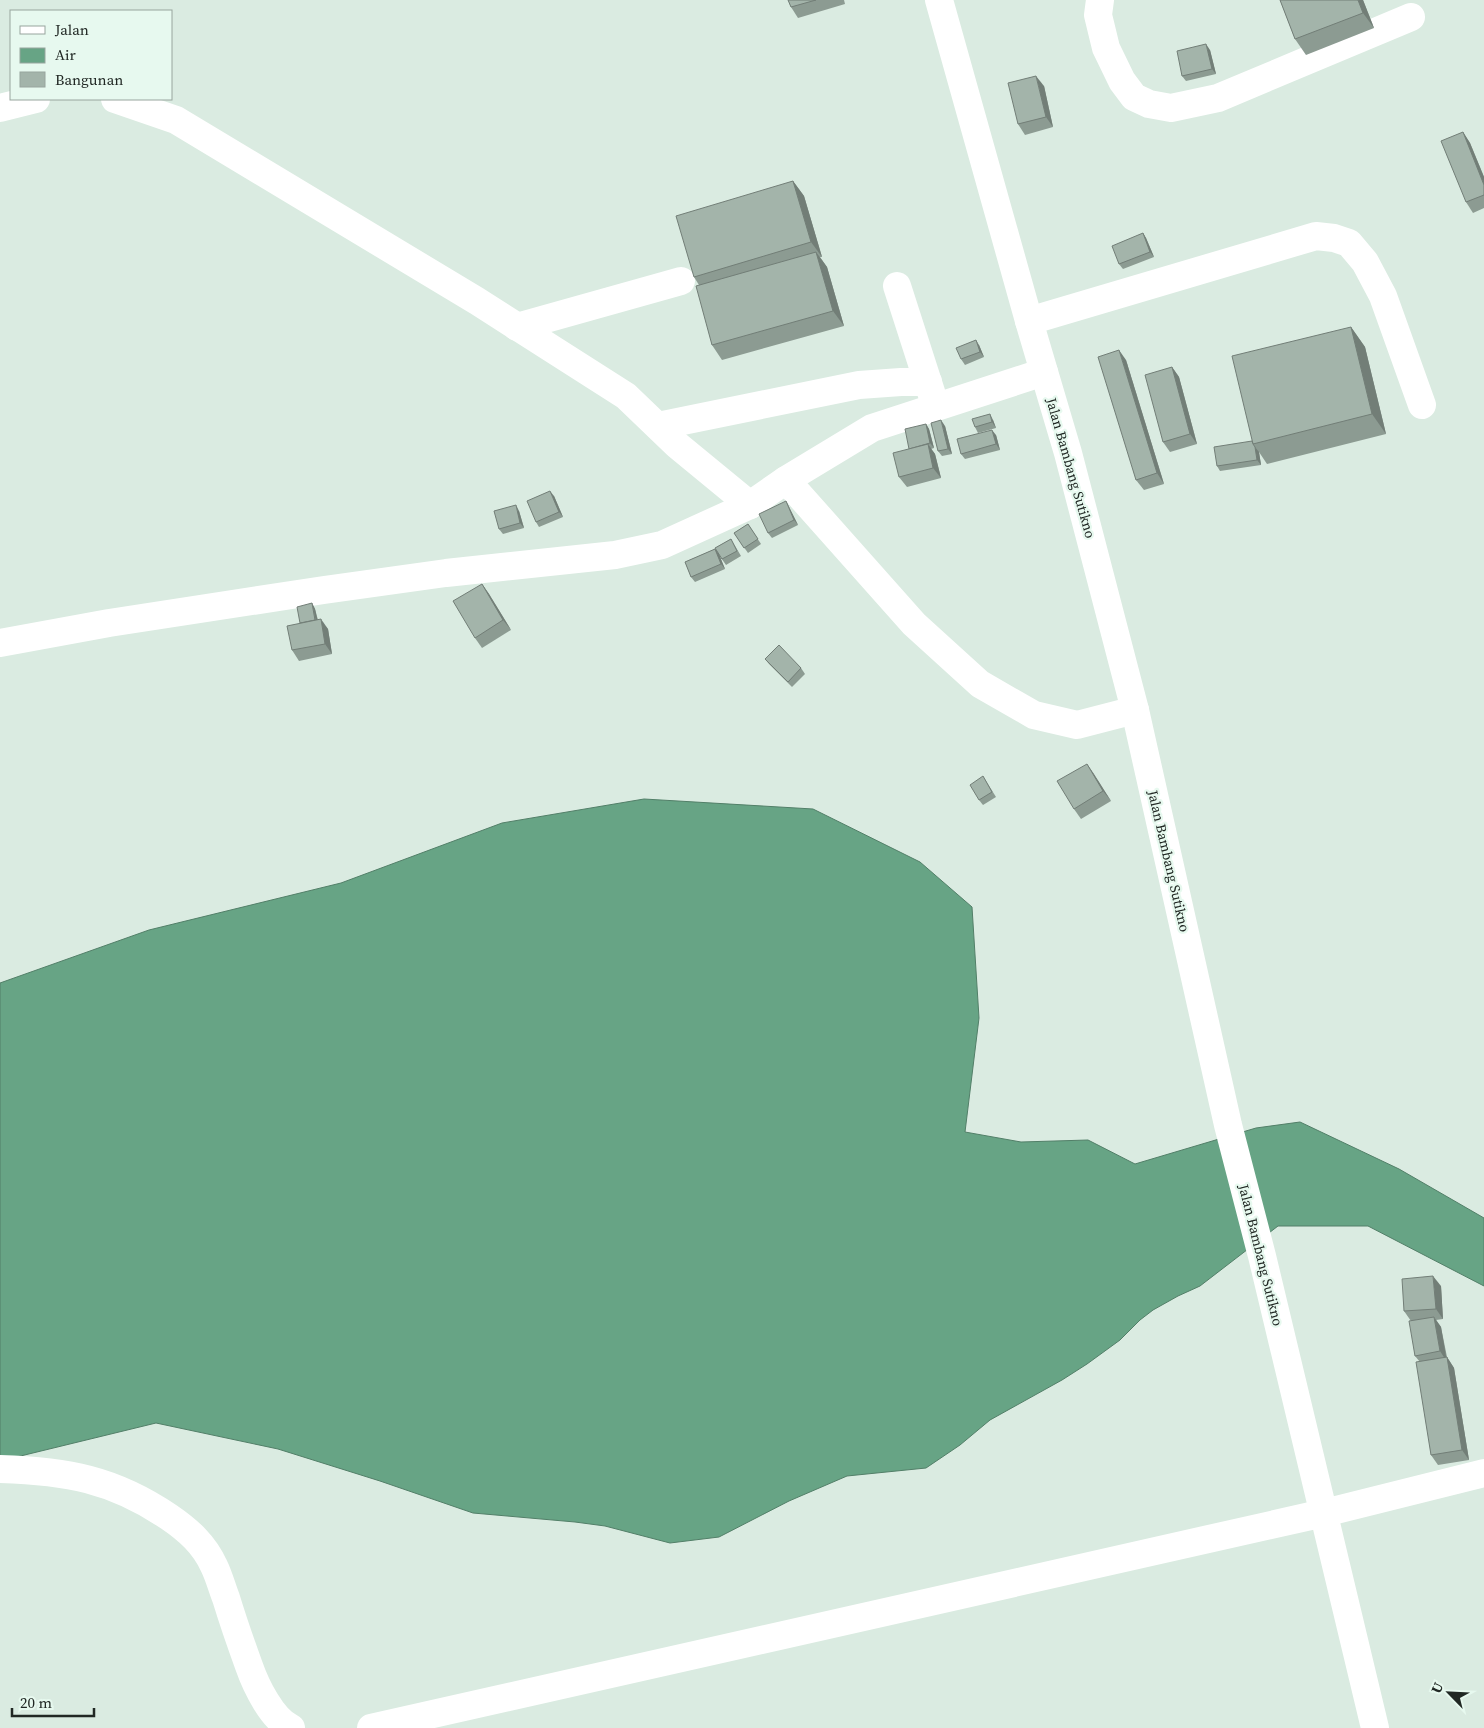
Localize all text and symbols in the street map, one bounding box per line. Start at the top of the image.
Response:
legend [10,10,172,100]
text: Jalan [54,19,89,40]
text: Air [55,44,76,65]
text: Bangunan [55,69,123,90]
street label: Jalan Bambang Sutikno [1041,395,1101,541]
street label: Jalan Bambang Sutikno [1143,787,1195,934]
street label: Jalan Bambang Sutikno [1233,1181,1288,1328]
north arrow [1424,1668,1474,1718]
text: U [1426,1679,1448,1696]
scale bar [12,1686,95,1718]
text: 20 m [20,1692,52,1713]

